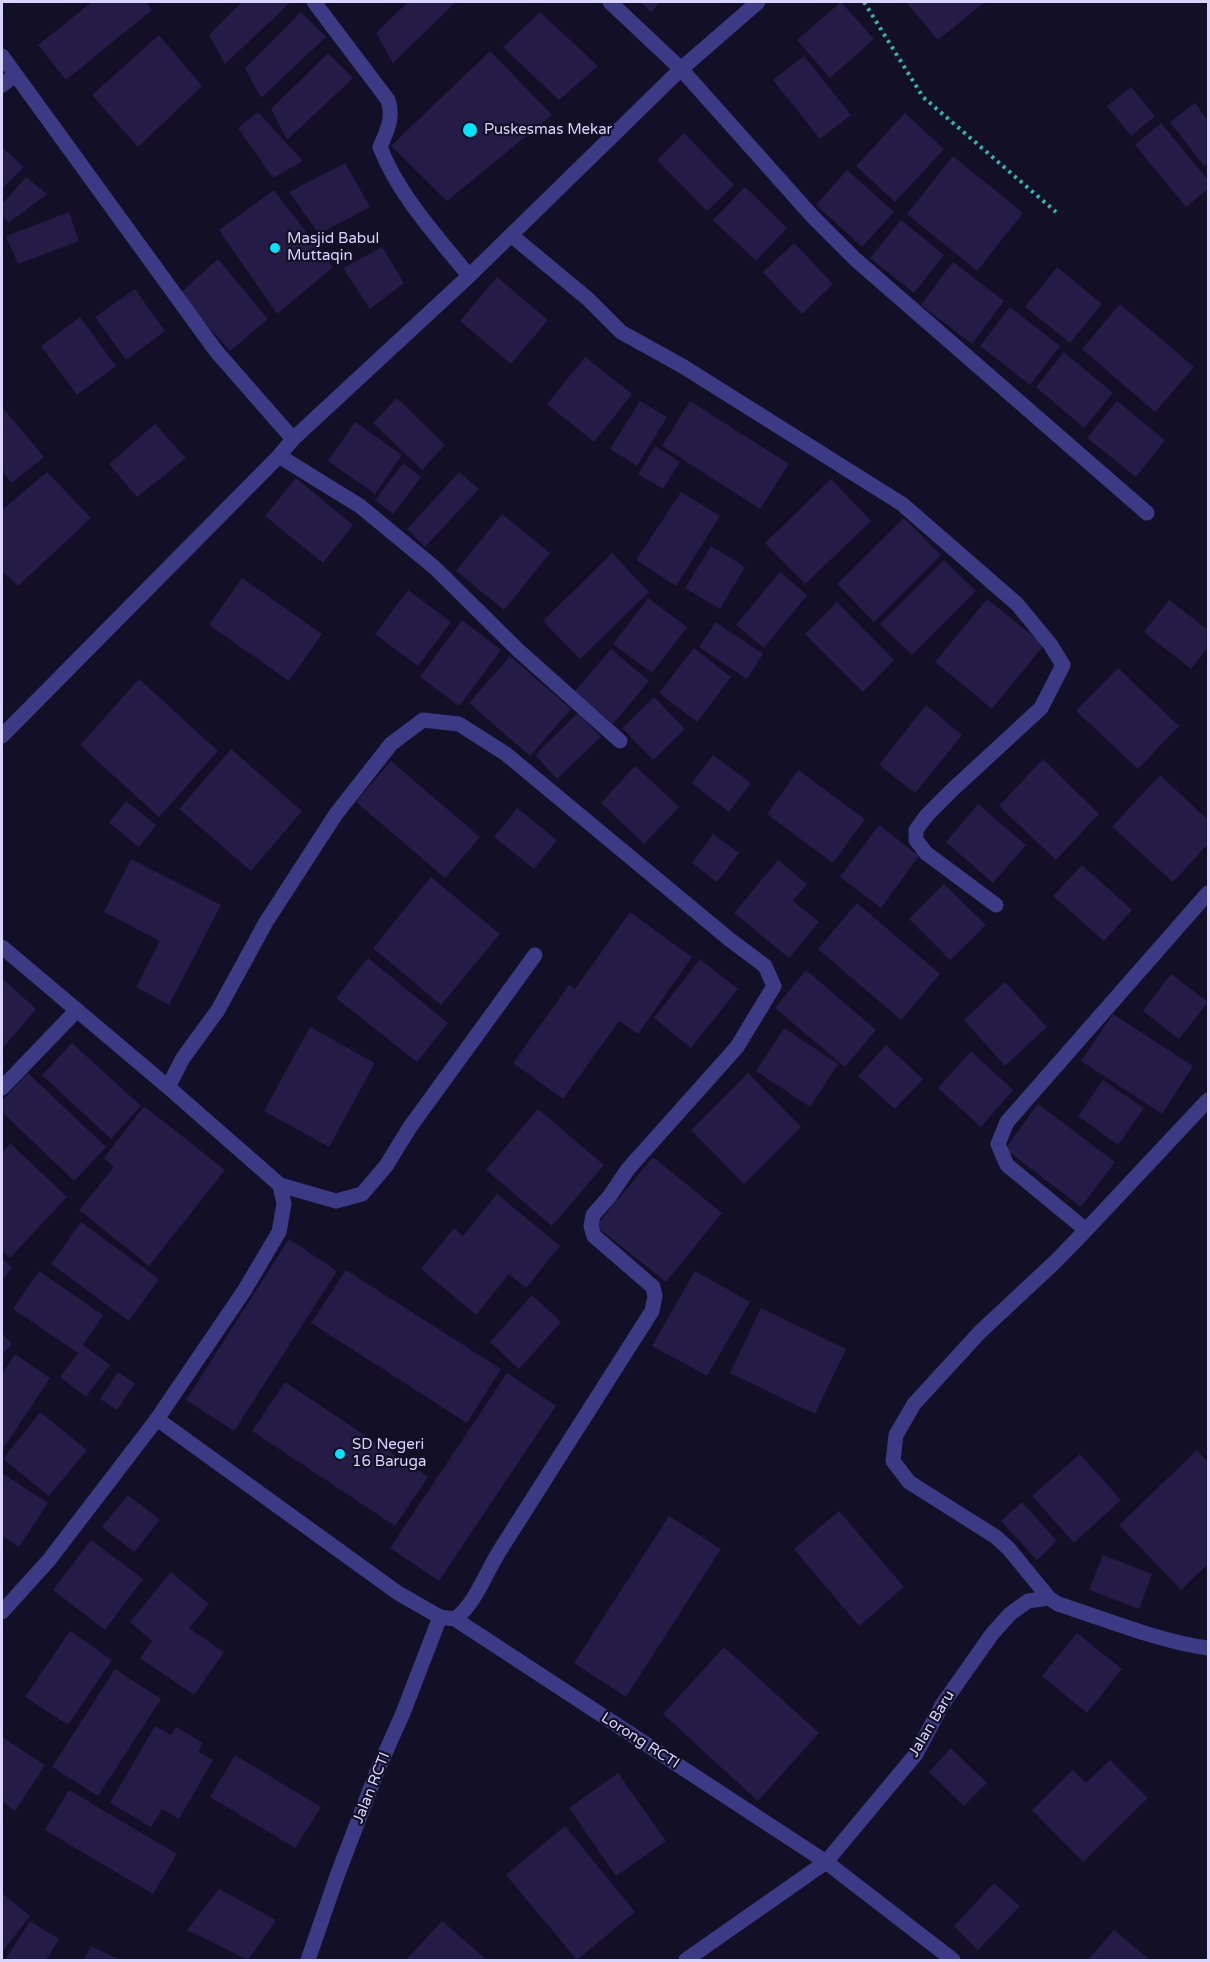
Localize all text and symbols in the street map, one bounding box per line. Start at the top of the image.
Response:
marker: Puskesmas Mekar [461,121,479,139]
place label: Puskesmas Mekar [484,121,612,139]
place label: Masjid Babul Muttaqin [287,230,379,265]
marker: Masjid Babul Muttaqin [268,241,282,255]
place label: SD Negeri 16 Baruga [352,1436,426,1471]
marker: SD Negeri 16 Baruga [333,1447,347,1461]
street label: Jalan Baru [905,1688,959,1760]
street label: Lorong RCTI [598,1709,682,1773]
street label: Jalan RCTI [350,1750,394,1826]

